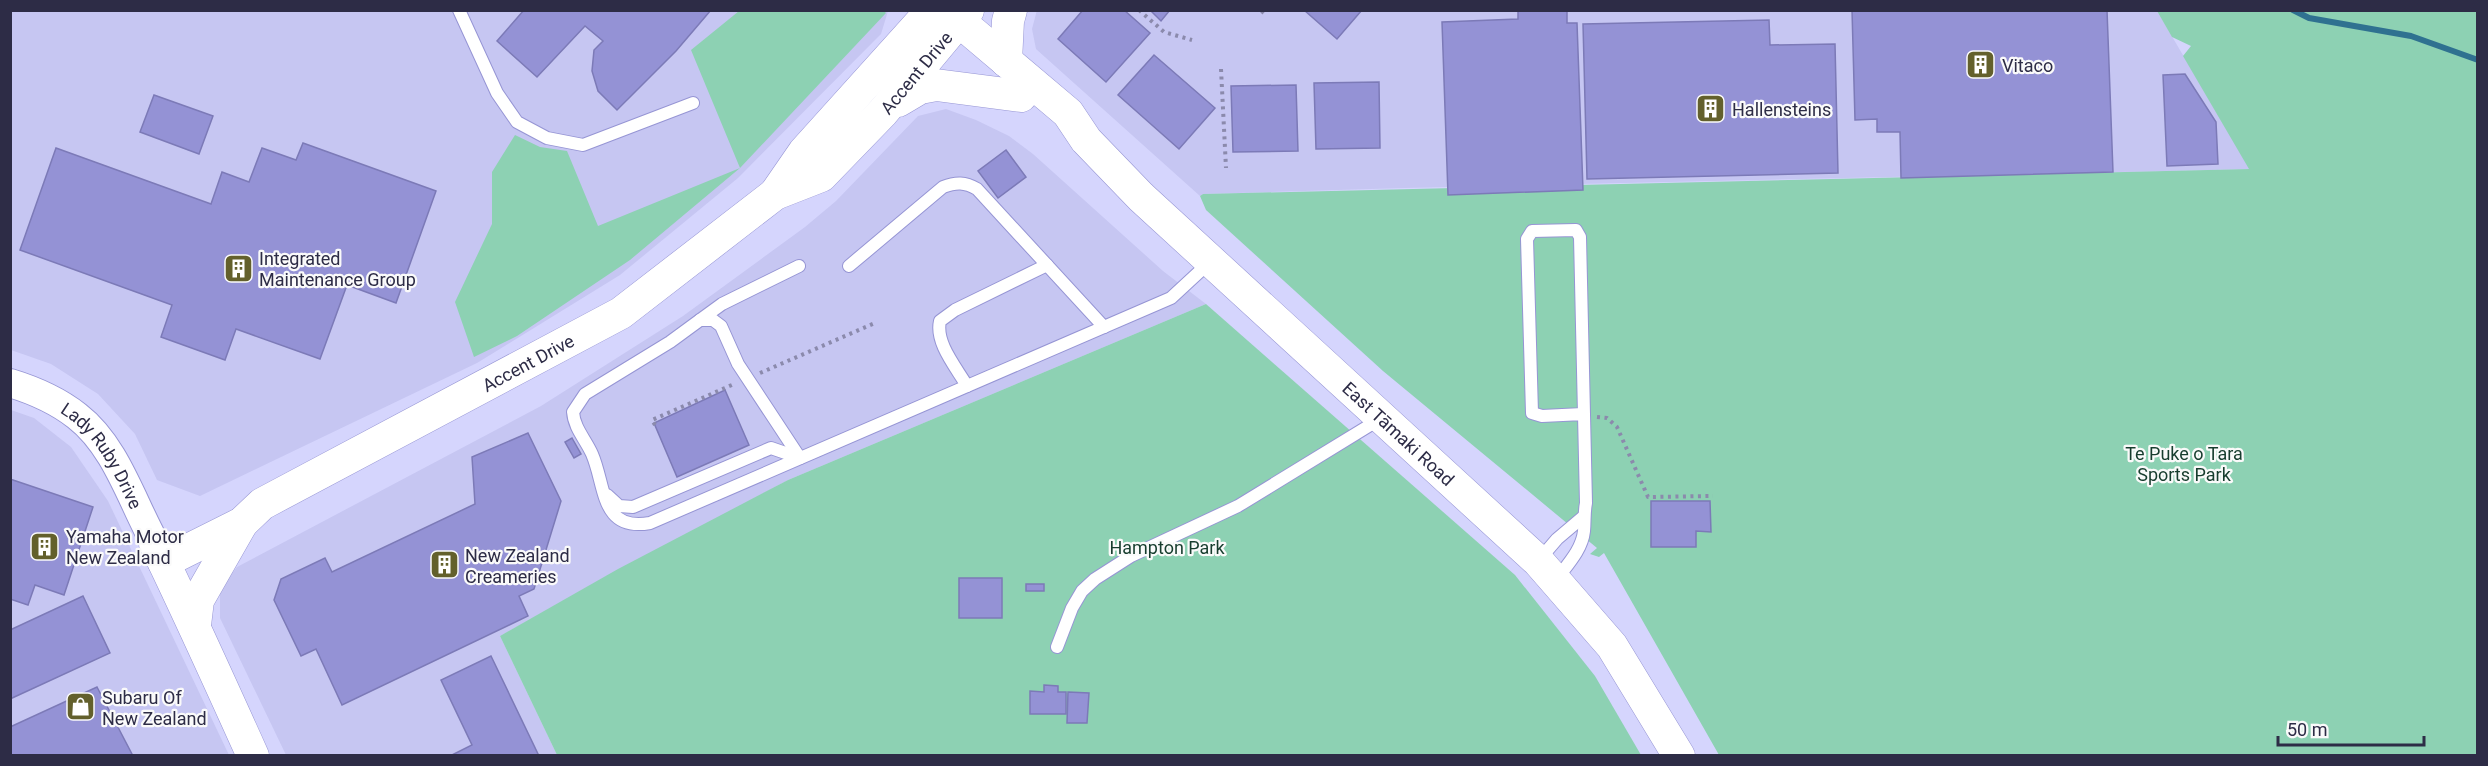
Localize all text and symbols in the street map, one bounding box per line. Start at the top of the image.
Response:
street label: Accent Drive [876,27,956,118]
building icon: Vitaco [1965,49,1997,81]
place label: Vitaco [2002,55,2053,76]
building icon: Hallensteins [1695,93,1727,125]
place label: Hallensteins [1732,99,1831,120]
place label: Integrated Maintenance Group [259,248,416,290]
building icon: Integrated Maintenance Group [222,252,254,284]
street label: Accent Drive [478,330,577,395]
street label: East Tāmaki Road [1339,377,1459,490]
street label: Lady Ruby Drive [58,398,147,512]
park label: Te Puke o Tara Sports Park [2125,443,2243,485]
place label: Yamaha Motor New Zealand [66,526,184,568]
building icon: Yamaha Motor New Zealand [29,530,61,562]
park label: Hampton Park [1109,537,1225,558]
place label: New Zealand Creameries [465,545,570,587]
building icon: New Zealand Creameries [428,549,460,581]
place label: Subaru Of New Zealand [102,687,207,729]
shop icon: Subaru Of New Zealand [65,691,97,723]
scale bar [2278,709,2424,747]
text: 50 m [2287,719,2327,740]

